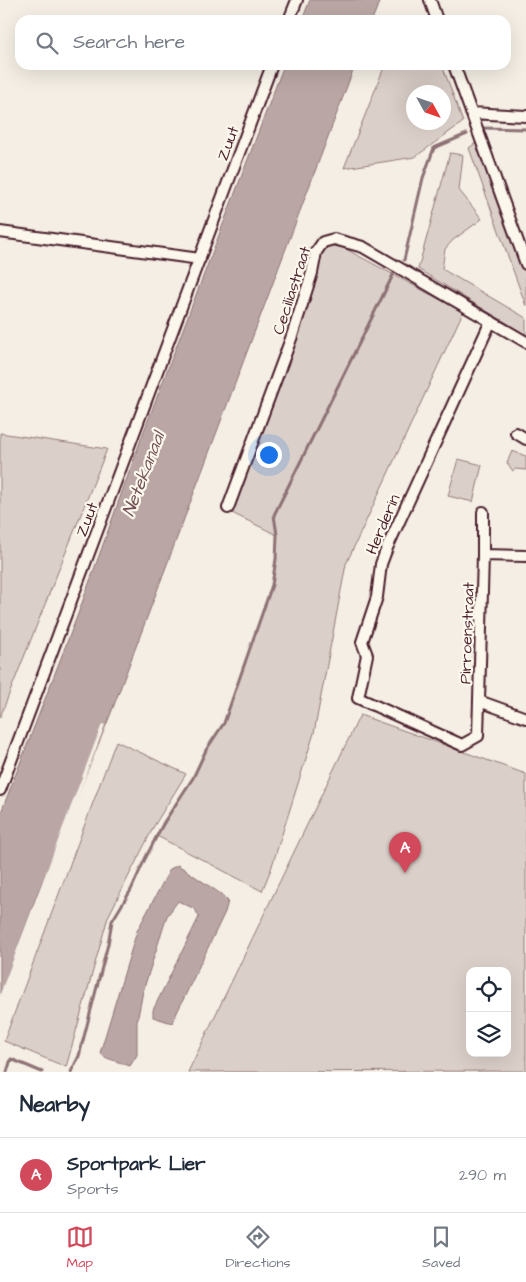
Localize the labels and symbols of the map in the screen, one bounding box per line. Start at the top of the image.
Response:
north arrow [406,85,451,130]
street label: Zuut [212,123,244,164]
street label: Ceciliastraat [267,243,317,337]
water label: Netekanaal [116,426,172,520]
your location [256,442,282,468]
street label: Herderin [360,491,405,558]
street label: Zuut [70,498,104,540]
street label: Pirroenstraat [454,581,480,684]
pin: A [389,832,421,873]

